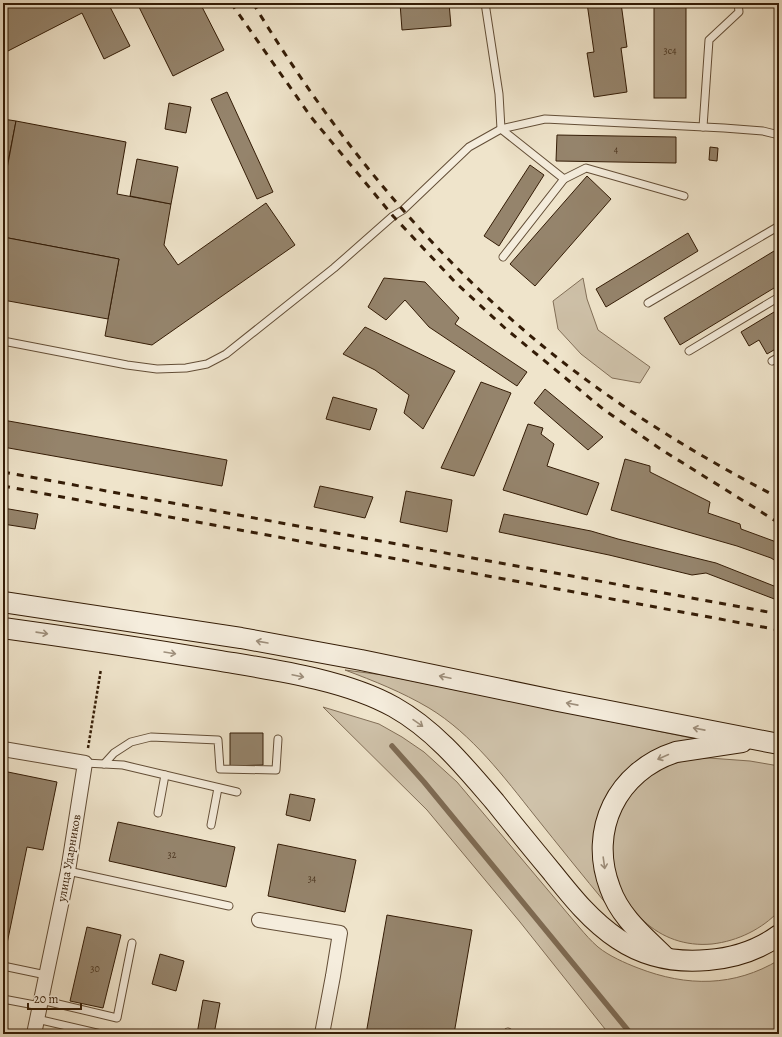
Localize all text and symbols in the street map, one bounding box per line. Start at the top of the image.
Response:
house number: 3с4 [663,44,677,57]
house number: 4 [614,143,619,156]
one-way arrow [35,629,48,637]
one-way arrow [256,637,269,645]
one-way arrow [163,649,176,657]
one-way arrow [291,672,304,680]
one-way arrow [438,673,451,681]
one-way arrow [566,699,579,707]
one-way arrow [412,719,423,727]
one-way arrow [693,724,706,732]
one-way arrow [657,754,669,762]
street label: улица Ударников [53,813,85,904]
house number: 32 [168,848,177,861]
one-way arrow [600,856,608,869]
house number: 34 [308,872,317,885]
house number: 30 [90,962,100,975]
scale bar [28,985,81,1011]
text: 20 m [34,991,58,1007]

